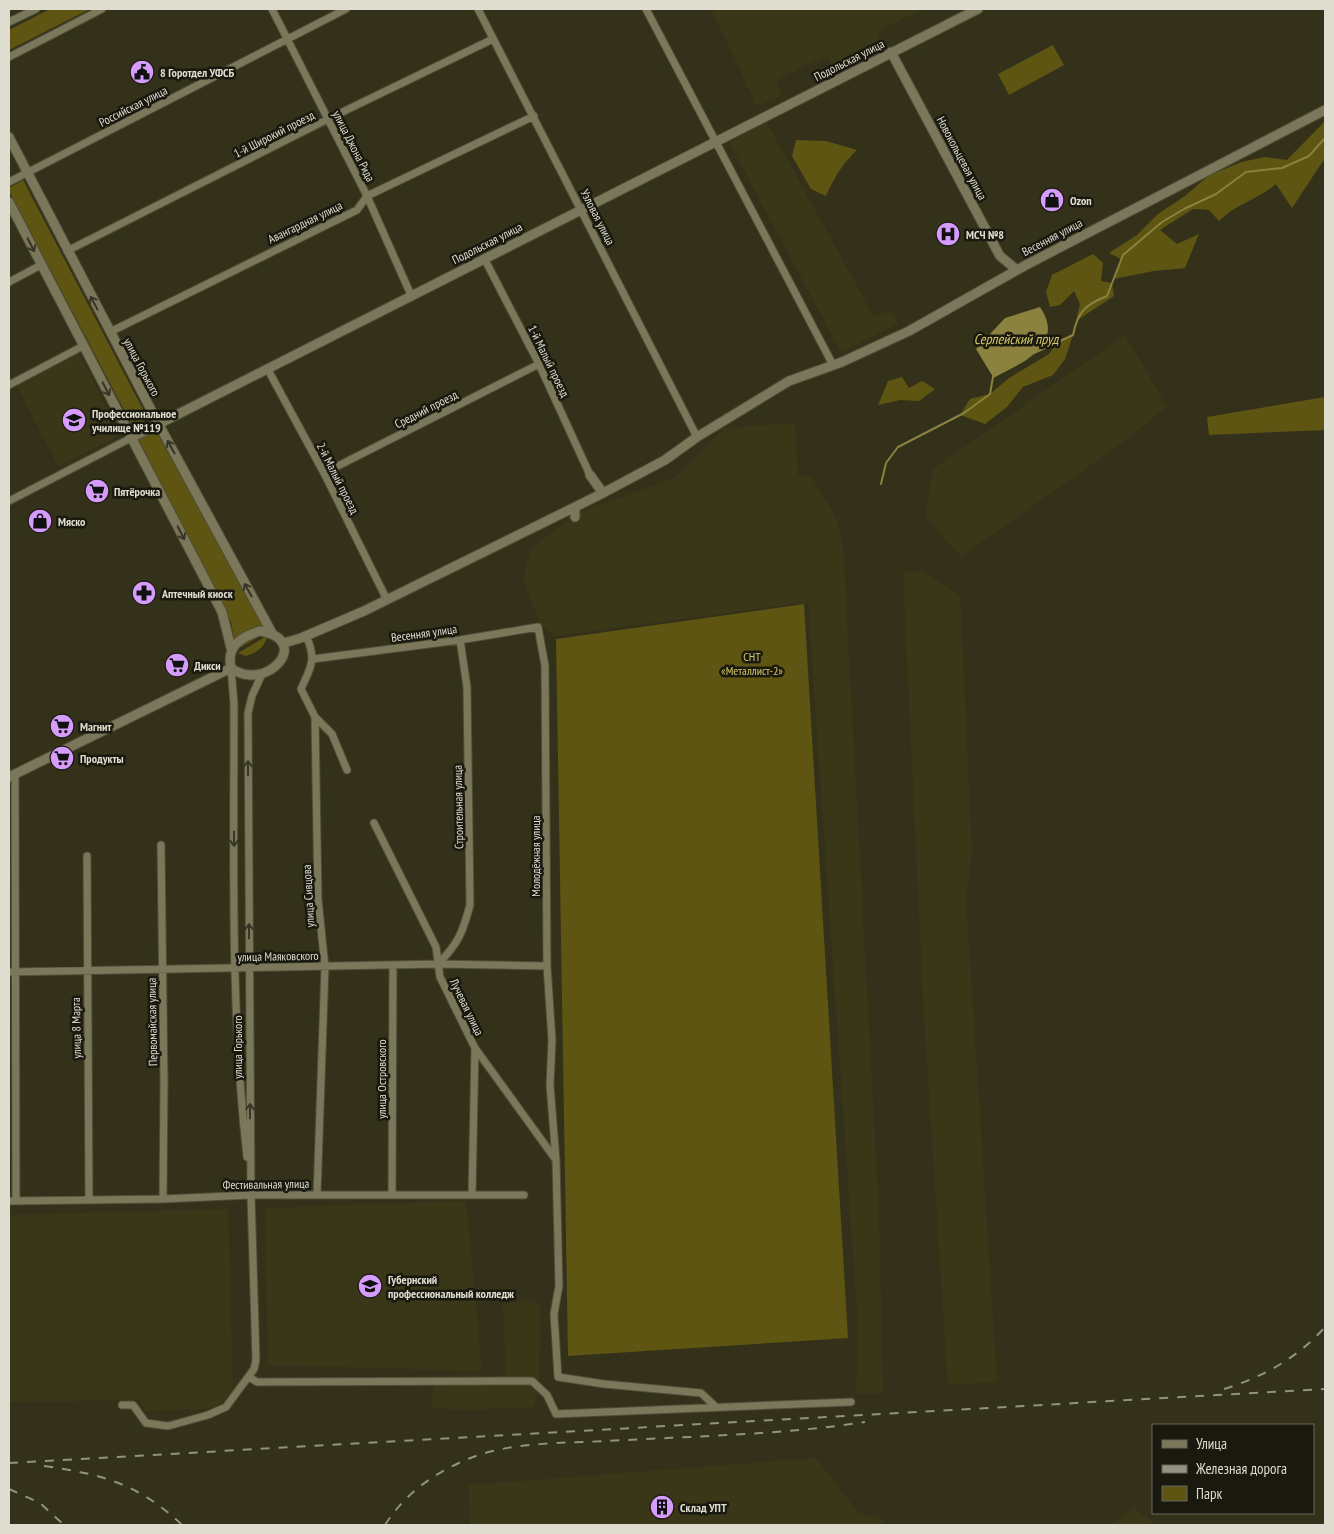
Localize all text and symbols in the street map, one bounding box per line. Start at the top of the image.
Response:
street label: Подольская улица [811,36,887,84]
public building icon: 8 Горотдел УФСБ [129,59,155,85]
place label: 8 Горотдел УФСБ [160,65,234,80]
street label: Российская улица [96,82,170,130]
street label: 1-й Широкий проезд [231,107,317,161]
street label: улица Джона Рида [330,108,378,184]
street label: Новокольцевая улица [934,114,990,202]
street label: Узловая улица [578,187,619,248]
shop icon: Ozon [1039,187,1065,213]
place label: Ozon [1070,193,1092,208]
street label: Авангардная улица [265,197,345,247]
street label: Весенняя улица [1019,215,1085,259]
street label: Подольская улица [449,219,525,267]
hospital icon: МСЧ №8 [935,221,961,247]
place label: МСЧ №8 [966,227,1004,242]
one-way arrow [27,237,36,252]
one-way arrow [89,297,99,311]
street label: 1-й Малый проезд [525,323,573,400]
water label: Серпейский пруд [974,330,1059,348]
street label: улица Горького [120,335,164,399]
one-way arrow [101,382,111,397]
street label: Средний проезд [392,386,461,431]
place label: Профессиональное училище №119 [91,406,176,435]
school or university icon: Профессиональное училище №119 [61,407,87,433]
one-way arrow [165,440,175,455]
street label: 2-й Малый проезд [314,440,363,517]
supermarket icon: Пятёрочка [84,478,110,504]
place label: Пятёрочка [114,484,160,499]
shop icon: Мяско [27,508,53,534]
place label: Мяско [58,514,86,529]
one-way arrow [176,526,186,541]
pharmacy icon: Аптечный киоск [131,580,157,606]
one-way arrow [243,583,253,597]
place label: Аптечный киоск [161,586,233,601]
street label: Весенняя улица [390,621,458,645]
park label: СНТ «Металлист-2» [721,649,783,678]
supermarket icon: Дикси [164,652,190,678]
place label: Дикси [194,658,221,673]
supermarket icon: Магнит [49,713,75,739]
place label: Магнит [80,719,112,734]
supermarket icon: Продукты [49,745,75,771]
place label: Продукты [80,751,124,766]
one-way arrow [243,761,253,777]
street label: Строительная улица [450,765,466,849]
street label: Молодёжная улица [528,815,543,897]
one-way arrow [229,830,239,846]
street label: улица Сивцова [299,864,317,928]
one-way arrow [244,923,254,940]
street label: улица Маяковского [237,948,319,964]
street label: Лучевая улица [446,975,487,1038]
street label: Первомайская улица [144,978,160,1066]
street label: улица 8 Марта [68,997,84,1059]
street label: улица Горького [230,1015,245,1079]
street label: улица Островского [374,1039,389,1119]
one-way arrow [245,1103,255,1120]
street label: Фестивальная улица [223,1176,310,1192]
place label: Губернский профессиональный колледж [388,1272,515,1301]
school or university icon: Губернский профессиональный колледж [357,1273,383,1299]
legend [1152,1424,1314,1514]
text: Улица [1196,1434,1227,1453]
text: Железная дорога [1195,1459,1287,1478]
text: Парк [1196,1484,1222,1503]
building icon: Склад УПТ [649,1494,675,1520]
place label: Склад УПТ [680,1500,727,1515]

